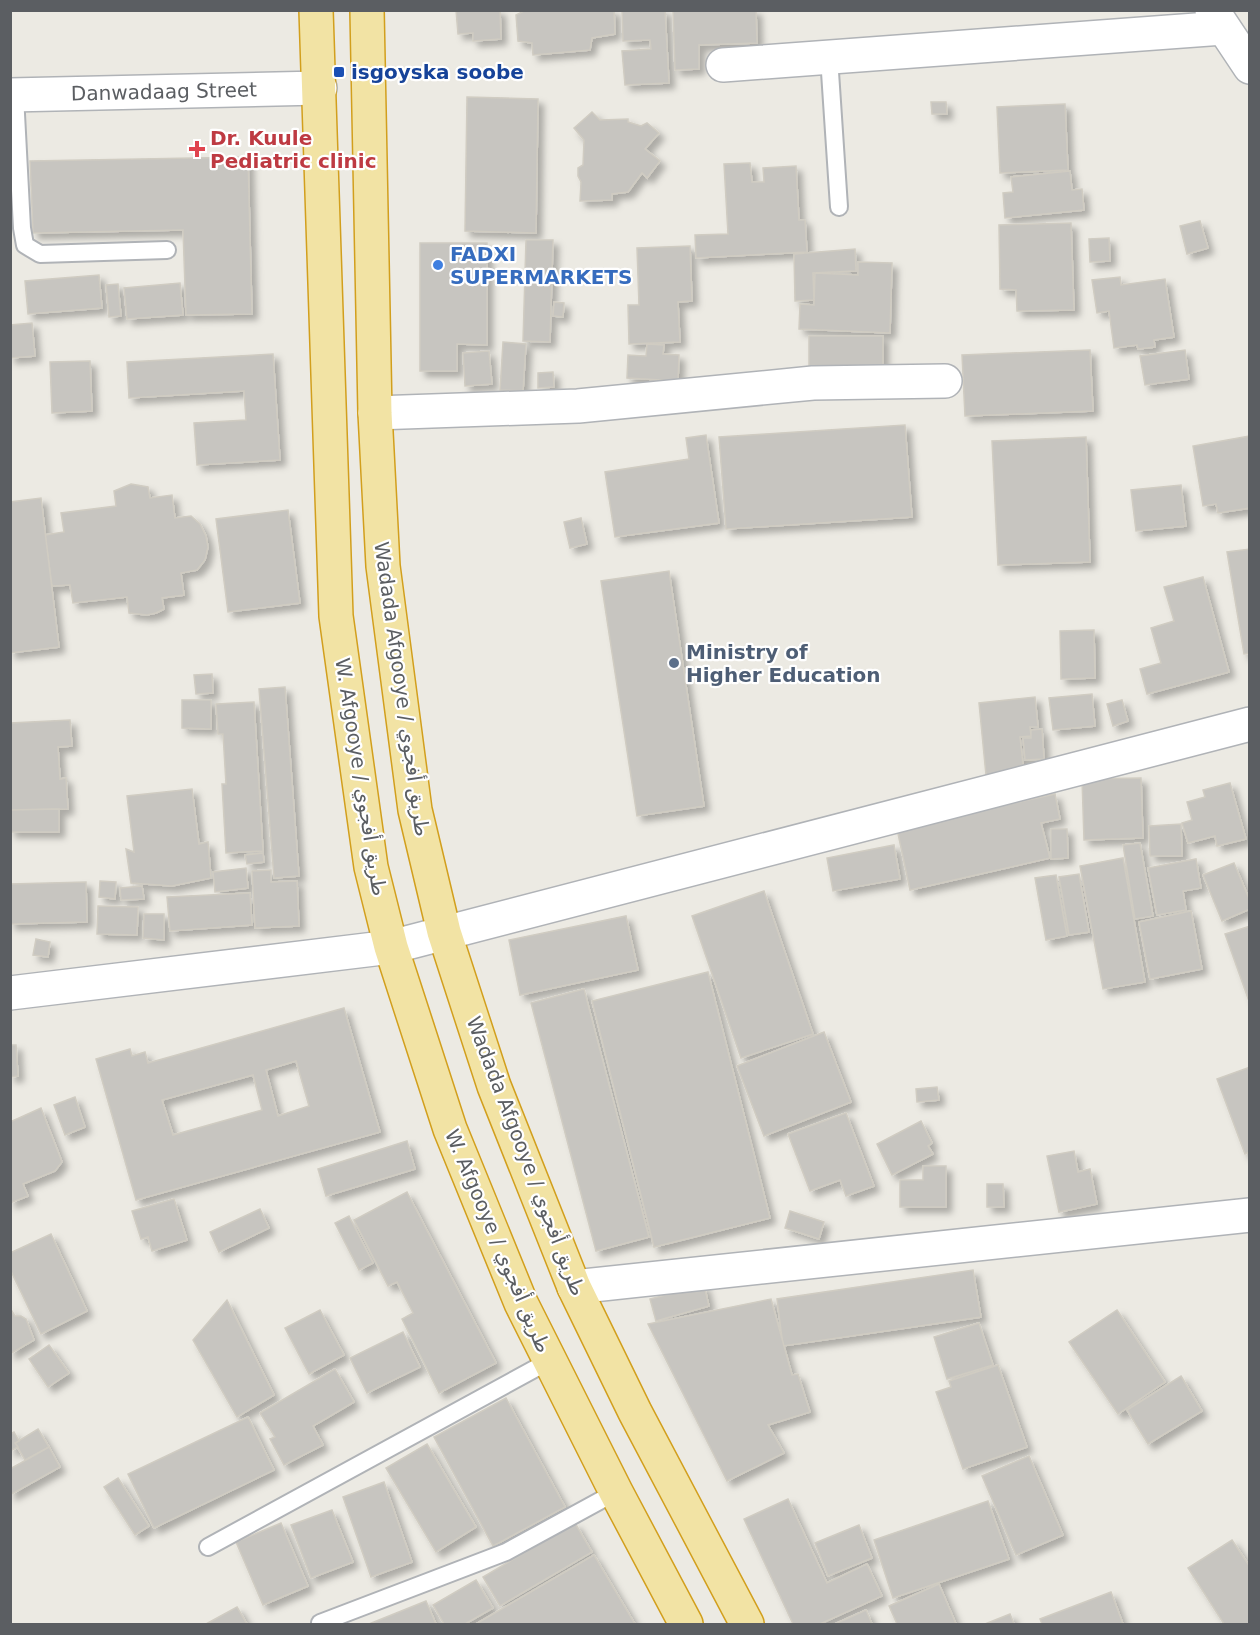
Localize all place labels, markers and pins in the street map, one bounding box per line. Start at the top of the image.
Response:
place label: isgoyska soobe [351,60,524,84]
marker: isgoyska soobe [332,65,346,79]
place label: Dr. Kuule Pediatric clinic [210,126,377,173]
marker: Dr. Kuule Pediatric clinic [188,140,206,158]
place label: FADXI SUPERMARKETS [450,242,632,289]
marker: FADXI SUPERMARKETS [431,258,445,272]
place label: Ministry of Higher Education [686,640,881,687]
marker: Ministry of Higher Education [667,656,681,670]

